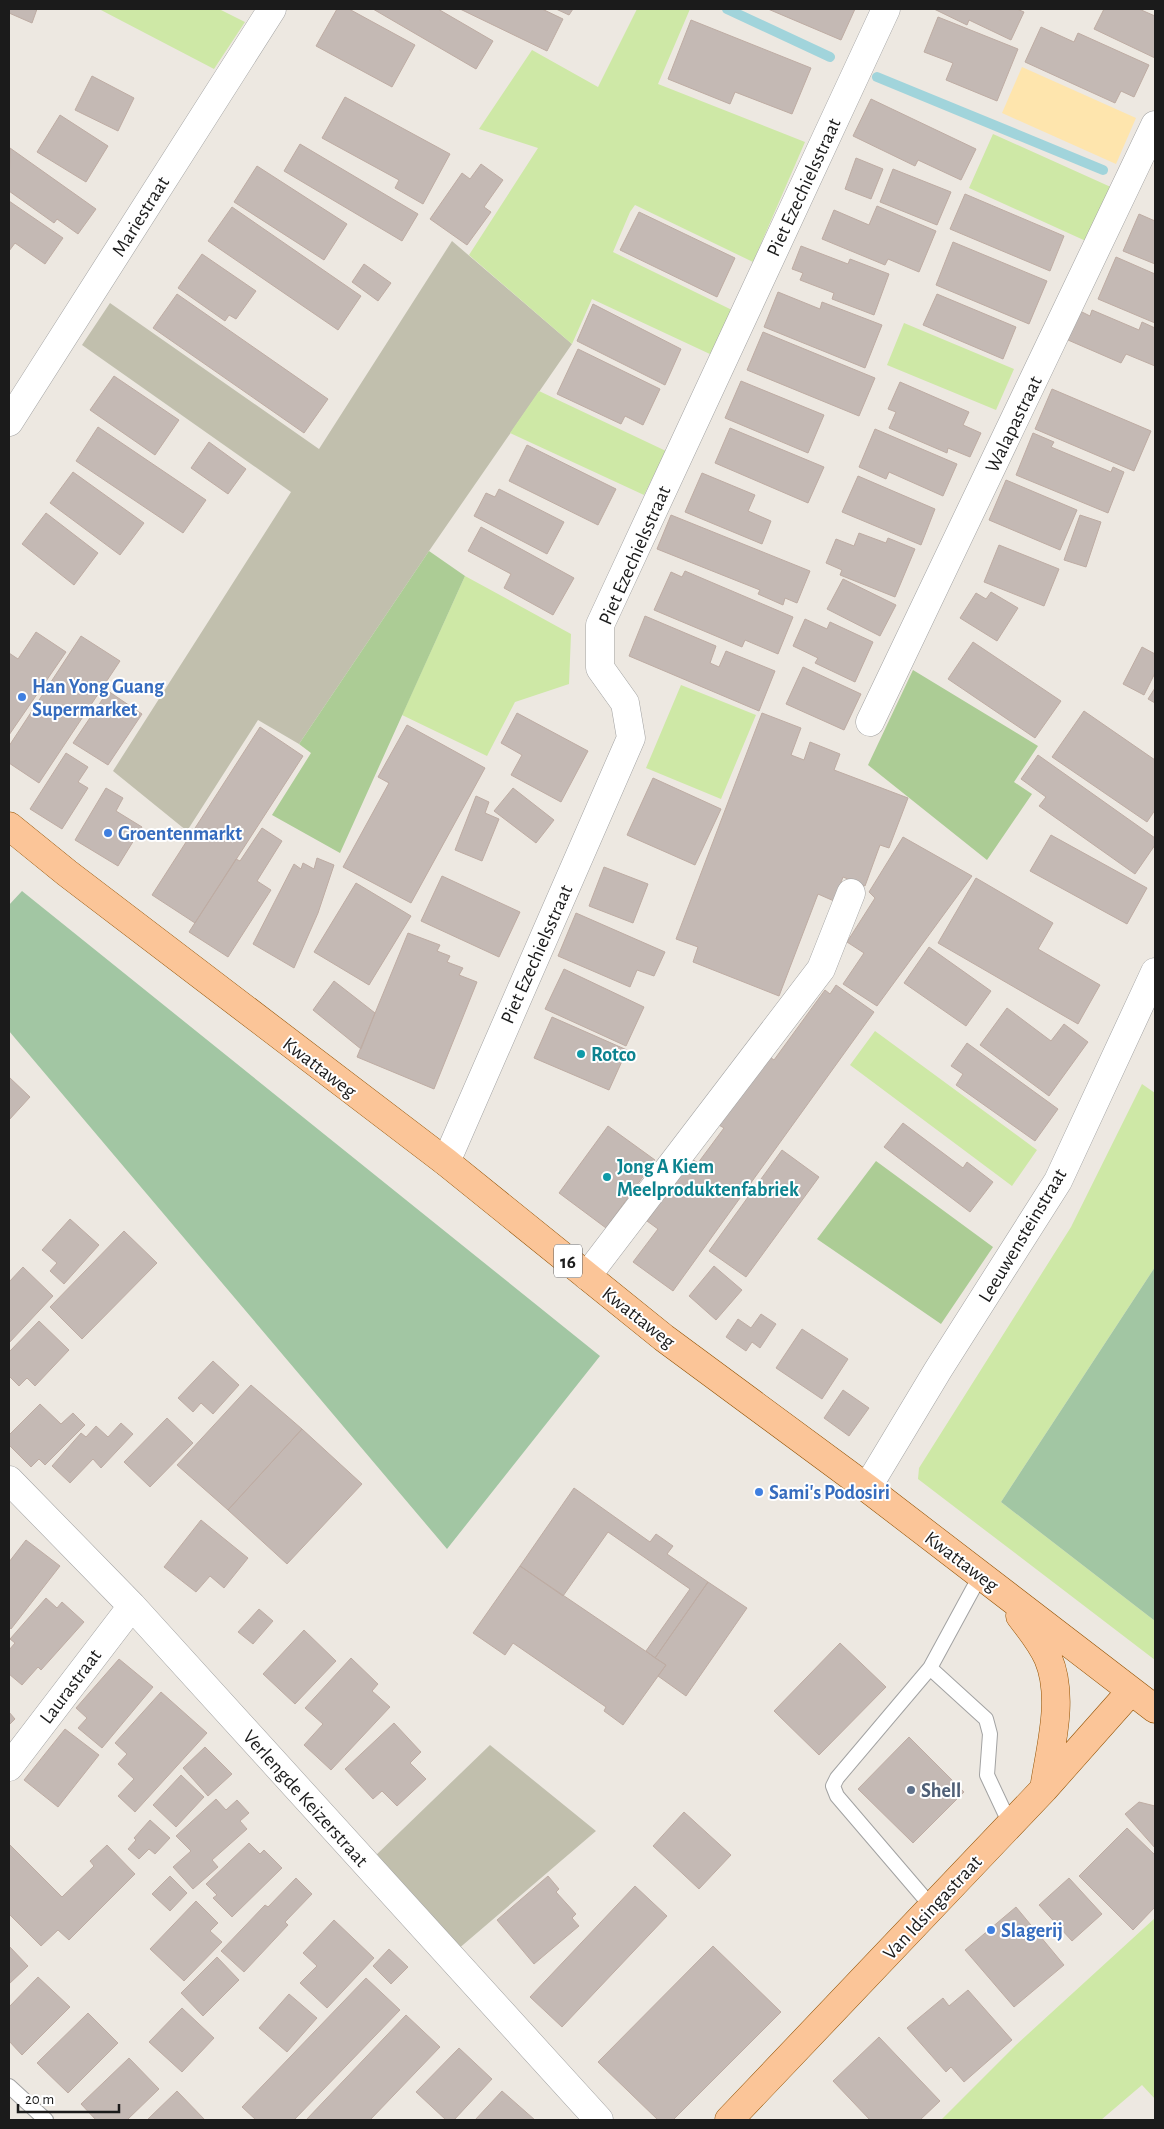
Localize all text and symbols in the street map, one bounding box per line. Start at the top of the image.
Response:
street label: Piet Ezechielsstraat [763,115,845,260]
street label: Mariestraat [109,173,174,260]
street label: Walapastraat [982,373,1046,476]
street label: Piet Ezechielsstraat [595,482,675,628]
place label: Han Yong Guang Supermarket [32,677,165,720]
marker: Han Yong Guang Supermarket [16,691,28,703]
place label: Groentenmarkt [118,824,242,844]
marker: Groentenmarkt [102,827,114,839]
street label: Piet Ezechielsstraat [497,881,577,1027]
street label: Kwattaweg [279,1034,360,1102]
place label: Rotco [591,1045,636,1065]
marker: Rotco [575,1048,587,1060]
place label: Jong A Kiem Meelproduktenfabriek [617,1157,799,1200]
street label: Leeuwensteinstraat [975,1165,1071,1306]
marker: Jong A Kiem Meelproduktenfabriek [601,1171,613,1183]
road number: 16 [554,1244,582,1278]
street label: Kwattaweg [598,1283,679,1352]
place label: Sami's Podosiri [769,1483,890,1503]
marker: Sami's Podosiri [753,1486,765,1498]
street label: Kwattaweg [921,1528,1002,1596]
street label: Laurastraat [36,1645,106,1728]
street label: Verlengde Keizerstraat [239,1726,372,1871]
place label: Shell [921,1781,961,1801]
marker: Shell [905,1784,917,1796]
street label: Van Idsingastraat [880,1851,986,1964]
place label: Slagerij [1001,1921,1063,1941]
marker: Slagerij [985,1924,997,1936]
scale bar [18,2082,119,2114]
text: 20 m [25,2092,54,2107]

